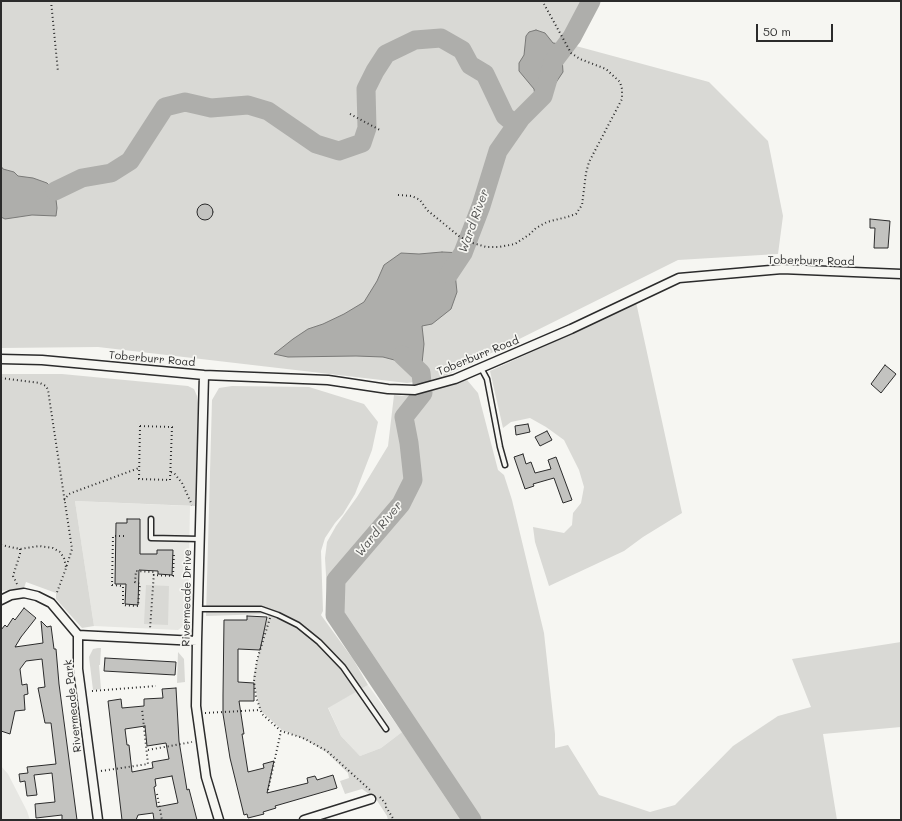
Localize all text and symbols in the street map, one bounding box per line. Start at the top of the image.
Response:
scale bar [758,16,835,42]
text: 50 m [763,23,791,39]
water label: Ward River [456,187,492,255]
street label: Toberburr Road [767,254,855,268]
street label: Toberburr Road [435,334,521,378]
street label: Toberburr Road [108,349,196,369]
water label: Ward River [352,499,406,559]
street label: Rivermeade Drive [180,549,194,647]
street label: Rivermeade Park [62,659,84,753]

